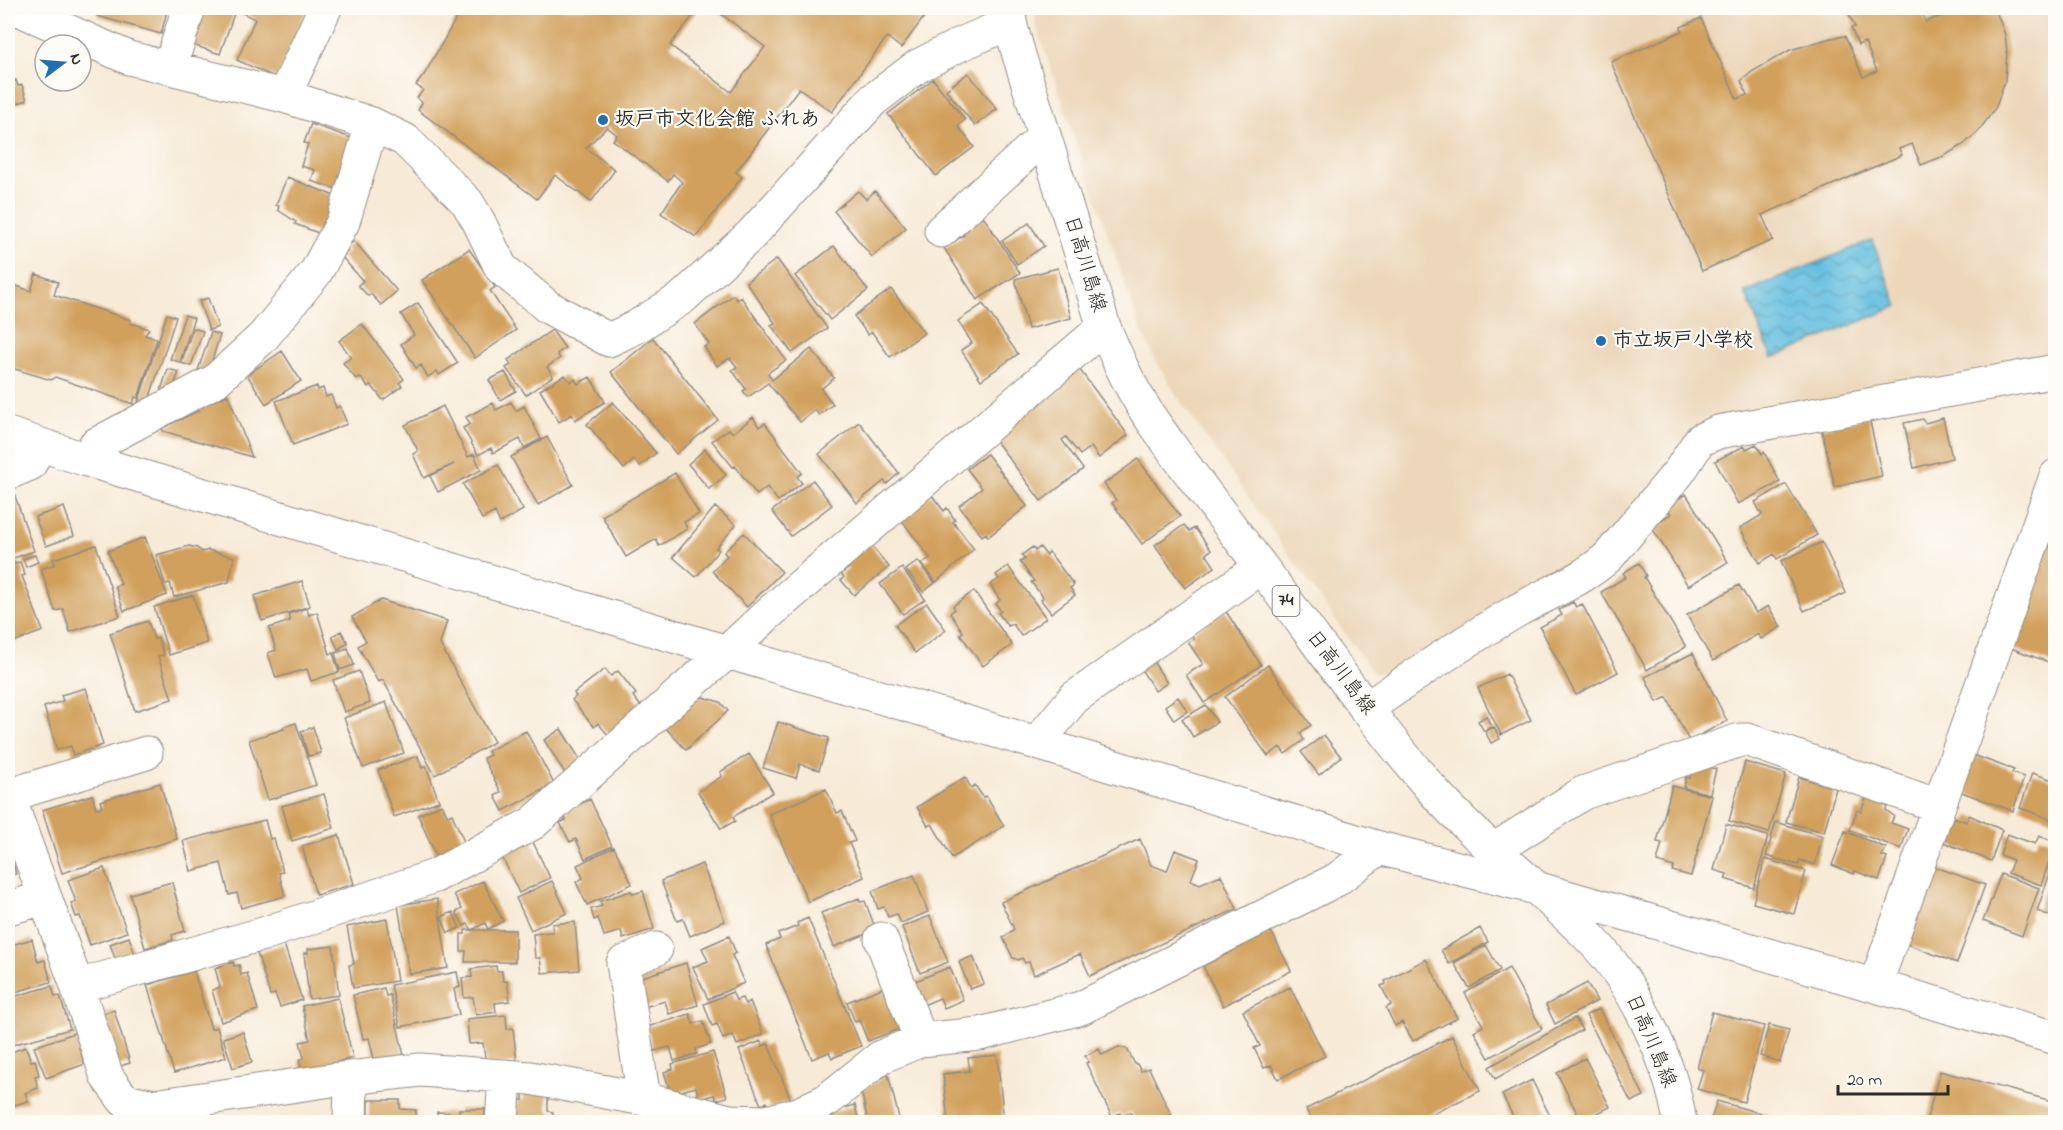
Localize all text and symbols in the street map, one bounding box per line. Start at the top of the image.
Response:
north arrow [33,33,93,93]
text: N [62,51,89,68]
place label: 坂戸市文化会館 ふれあ [615,106,820,135]
marker: 坂戸市文化会館 ふれあ [596,113,610,127]
street label: 日高川島線 [1056,212,1112,316]
place label: 市立坂戸小学校 [1613,327,1753,356]
marker: 市立坂戸小学校 [1594,334,1608,348]
road number: 74 [1272,586,1300,616]
street label: 日高川島線 [1298,624,1382,722]
street label: 日高川島線 [1617,989,1683,1093]
scale bar [1838,1058,1948,1096]
text: 20 m [1847,1068,1882,1094]

